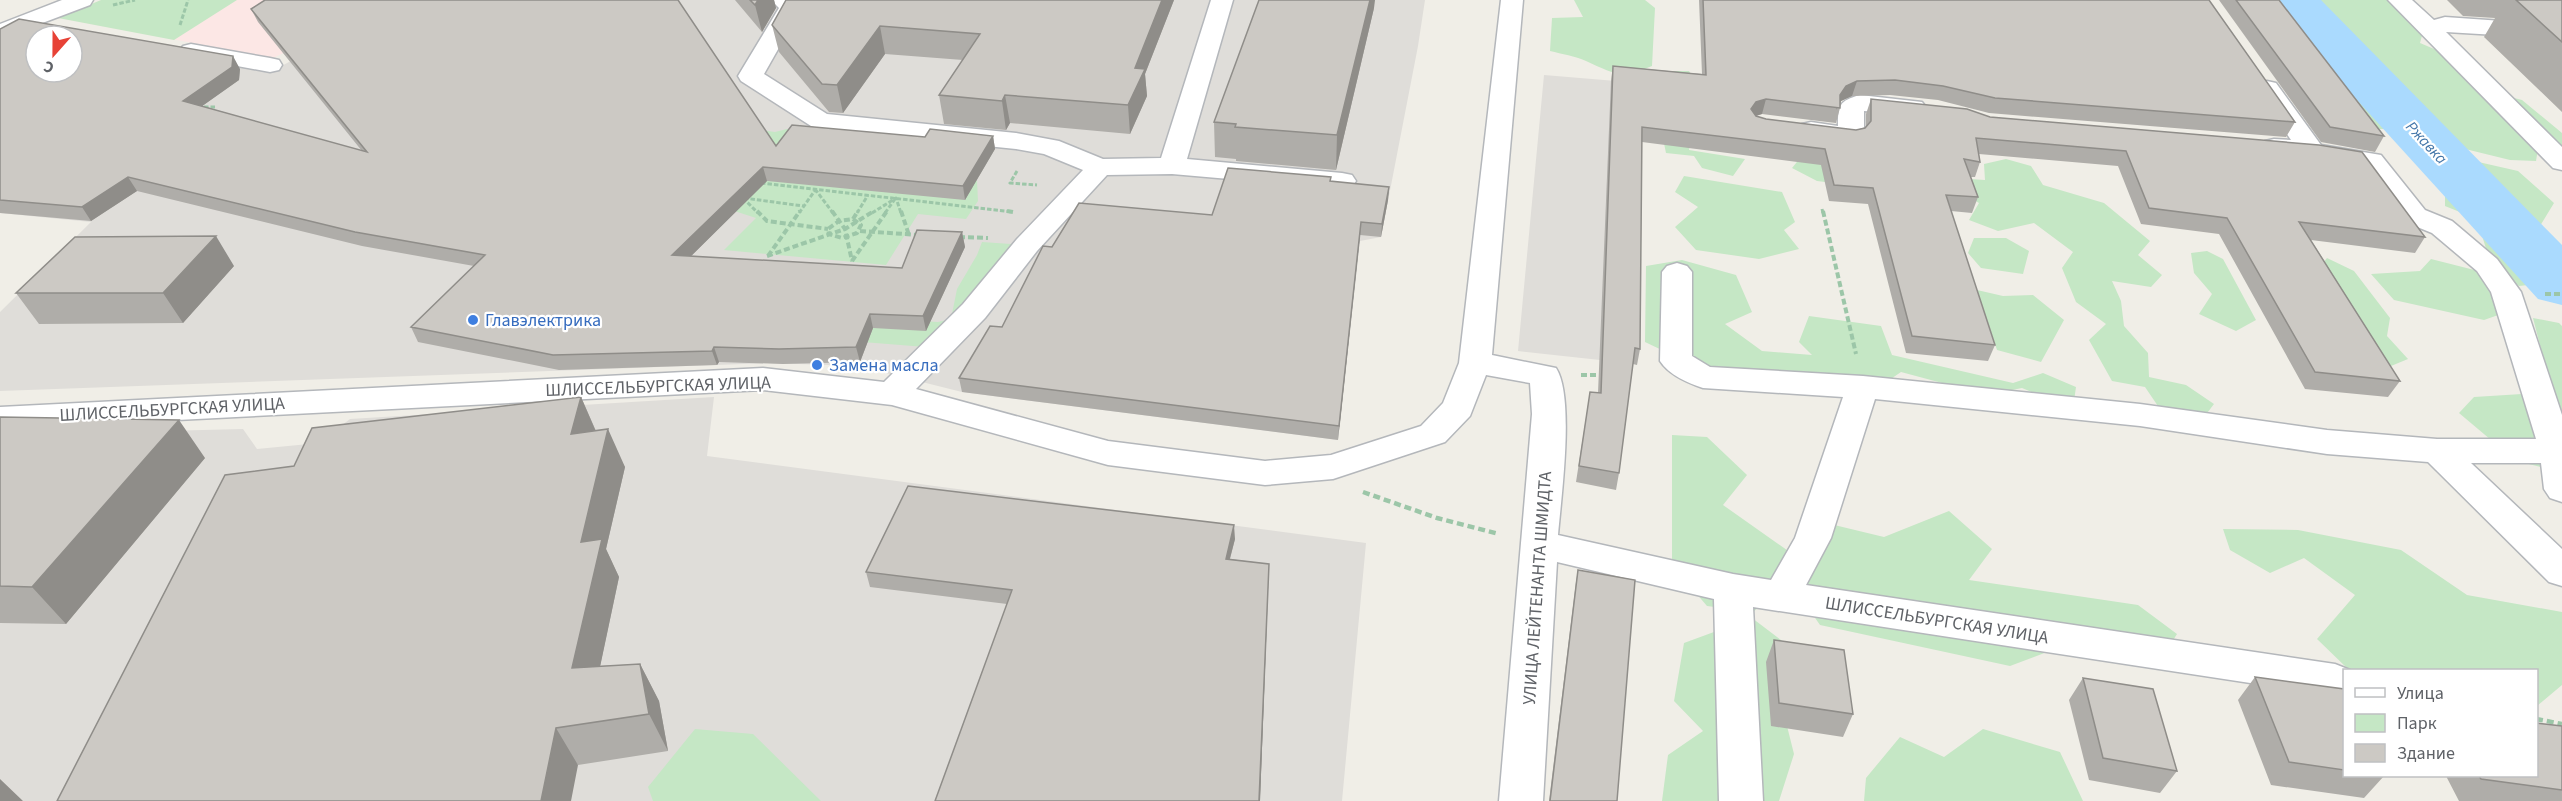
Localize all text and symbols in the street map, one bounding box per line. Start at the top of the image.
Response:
north arrow [24,24,84,84]
text: С [41,55,57,79]
water label: Ржавка [2401,116,2452,169]
place label: Главэлектрика [485,308,601,333]
marker: Главэлектрика [466,313,480,327]
place label: Замена масла [829,353,939,378]
marker: Замена масла [810,358,824,372]
street label: ШЛИССЕЛЬБУРГСКАЯ УЛИЦА [545,370,771,403]
street label: ШЛИССЕЛЬБУРГСКАЯ УЛИЦА [59,391,286,428]
street label: УЛИЦА ЛЕЙТЕНАНТА ШМИДТА [1517,470,1558,706]
street label: ШЛИССЕЛЬБУРГСКАЯ УЛИЦА [1824,590,2051,651]
legend [2343,669,2538,777]
text: Улица [2397,681,2444,706]
text: Парк [2397,711,2437,736]
text: Здание [2397,741,2455,766]

